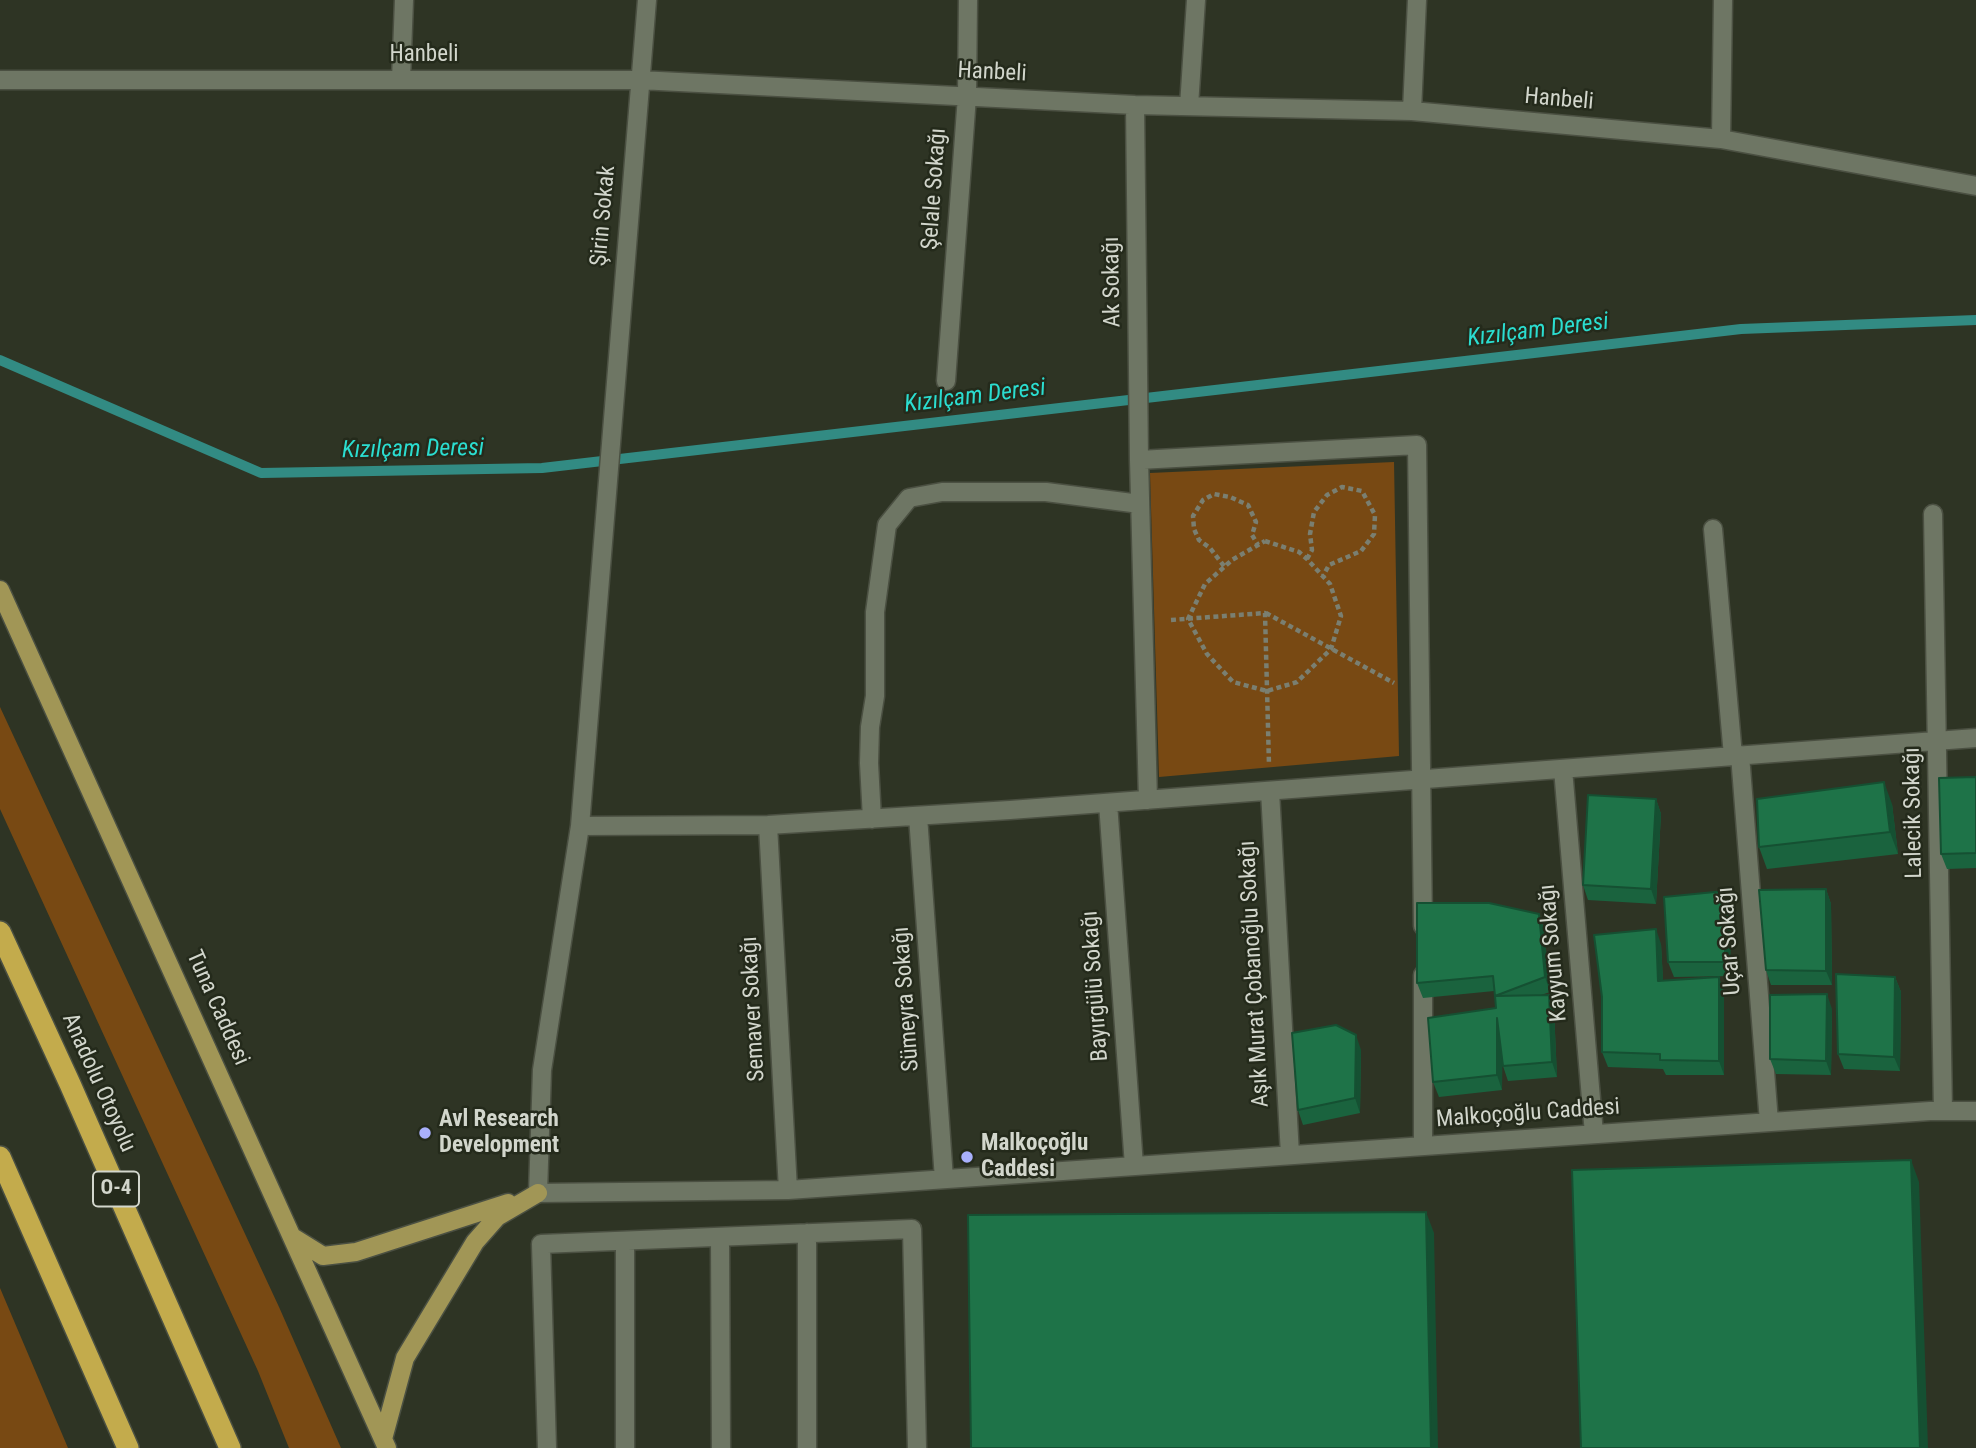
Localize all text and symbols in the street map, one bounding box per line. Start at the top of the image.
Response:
street label: Hanbeli [389,41,459,69]
street label: Hanbeli [957,57,1027,89]
street label: Hanbeli [1523,83,1595,117]
street label: Şelale Sokağı [917,127,953,251]
street label: Şirin Sokak [586,164,622,268]
street label: Ak Sokağı [1098,237,1128,327]
water label: Kızılçam Deresi [1466,308,1610,354]
water label: Kızılçam Deresi [903,374,1047,420]
water label: Kızılçam Deresi [342,434,484,466]
street label: Lalecik Sokağı [1899,747,1929,879]
street label: Aşık Murat Çobanoğlu Sokağı [1234,840,1276,1108]
street label: Kayyum Sokağı [1534,883,1574,1023]
street label: Uçar Sokağı [1712,886,1748,996]
street label: Bayırgülü Sokağı [1077,910,1115,1062]
street label: Sümeyra Sokağı [888,926,926,1072]
street label: Semaver Sokağı [736,936,772,1082]
street label: Tuna Caddesi [179,946,255,1070]
street label: Anadolu Otoyolu [55,1009,141,1157]
street label: Malkoçoğlu Caddesi [1435,1094,1621,1134]
place label: Avl Research Development [439,1106,559,1160]
marker: Avl Research Development [417,1125,433,1141]
place label: Malkoçoğlu Caddesi [981,1130,1088,1184]
marker: Malkoçoğlu Caddesi [959,1149,975,1165]
road number: O-4 [93,1172,139,1206]

